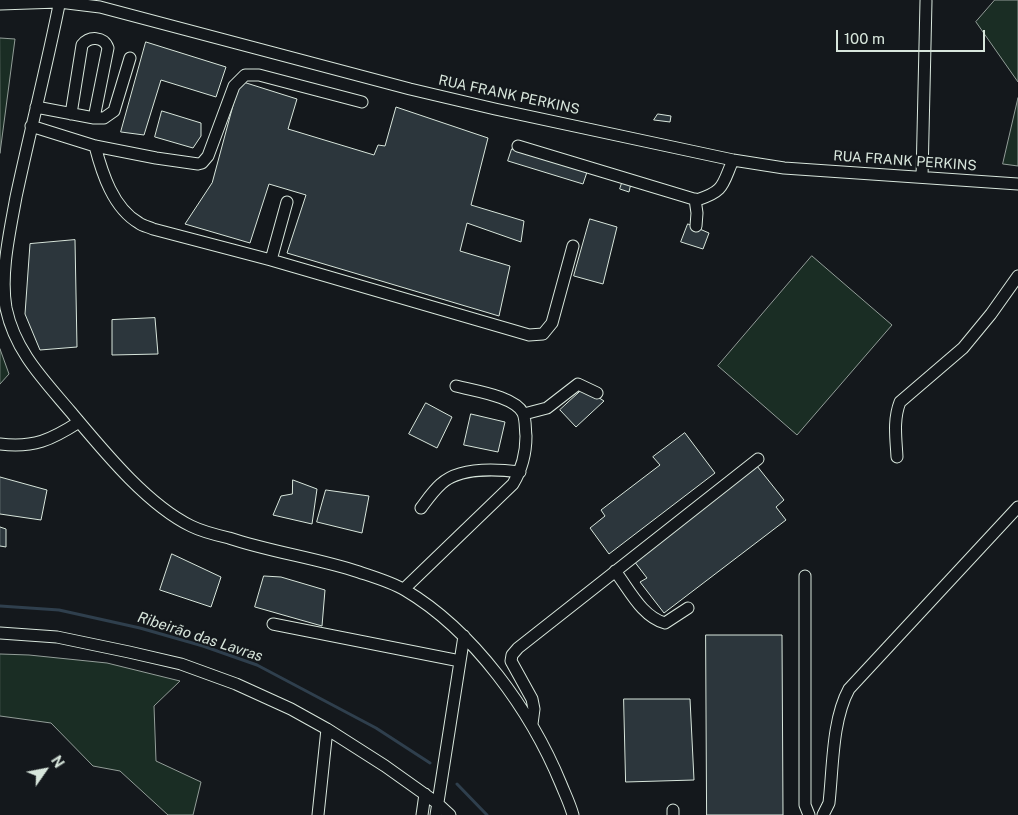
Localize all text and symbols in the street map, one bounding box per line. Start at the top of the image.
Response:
scale bar [838,20,987,52]
text: 100 m [844,30,885,47]
street label: RUA FRANK PERKINS [437,72,581,118]
street label: RUA FRANK PERKINS [833,148,977,174]
water label: Ribeirão das Lavras [135,608,265,666]
north arrow [20,745,70,795]
text: N [48,753,67,771]

